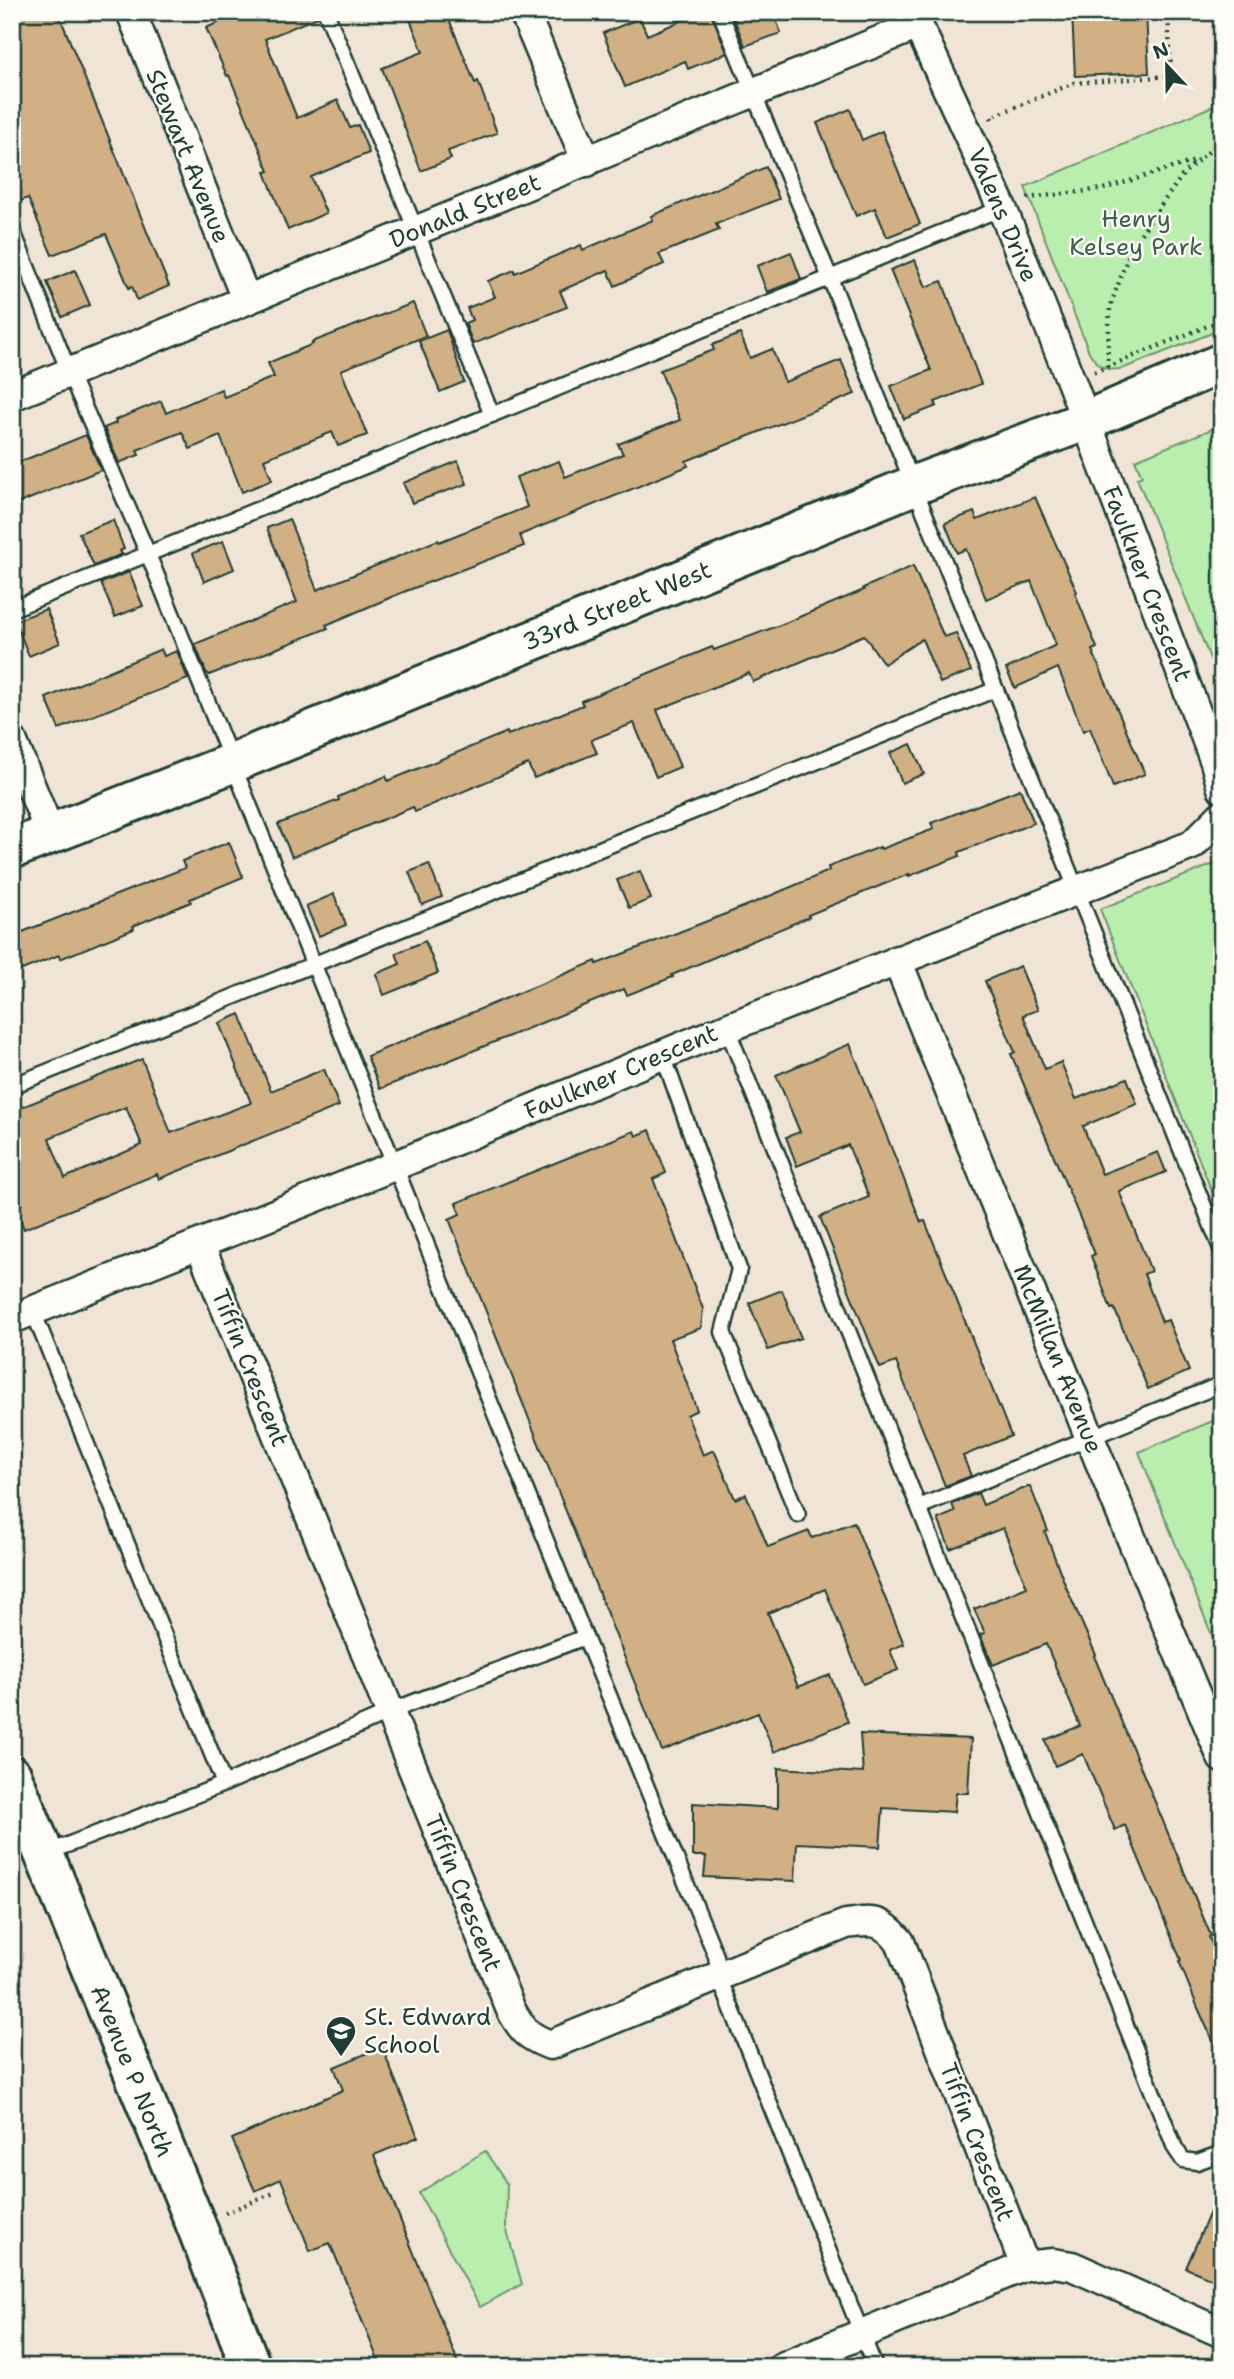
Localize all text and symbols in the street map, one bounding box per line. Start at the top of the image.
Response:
north arrow [1132,32,1202,102]
text: N [1149,36,1172,65]
street label: Stewart Avenue [138,64,238,248]
street label: Valens Drive [960,143,1046,287]
street label: Donald Street [385,166,545,256]
park label: Henry Kelsey Park [1069,203,1203,263]
street label: Faulkner Crescent [1095,482,1199,686]
street label: 33rd Street West [518,553,716,659]
street label: Faulkner Crescent [519,1017,723,1127]
street label: McMillan Avenue [1006,1260,1110,1458]
street label: Tiffin Crescent [204,1284,296,1452]
street label: Tiffin Crescent [417,1809,509,1977]
street label: Avenue P North [83,1980,181,2162]
place label: St. Edward School [364,2001,491,2061]
school or university icon: St. Edward School [324,2014,358,2058]
street label: Tiffin Crescent [932,2058,1022,2226]

